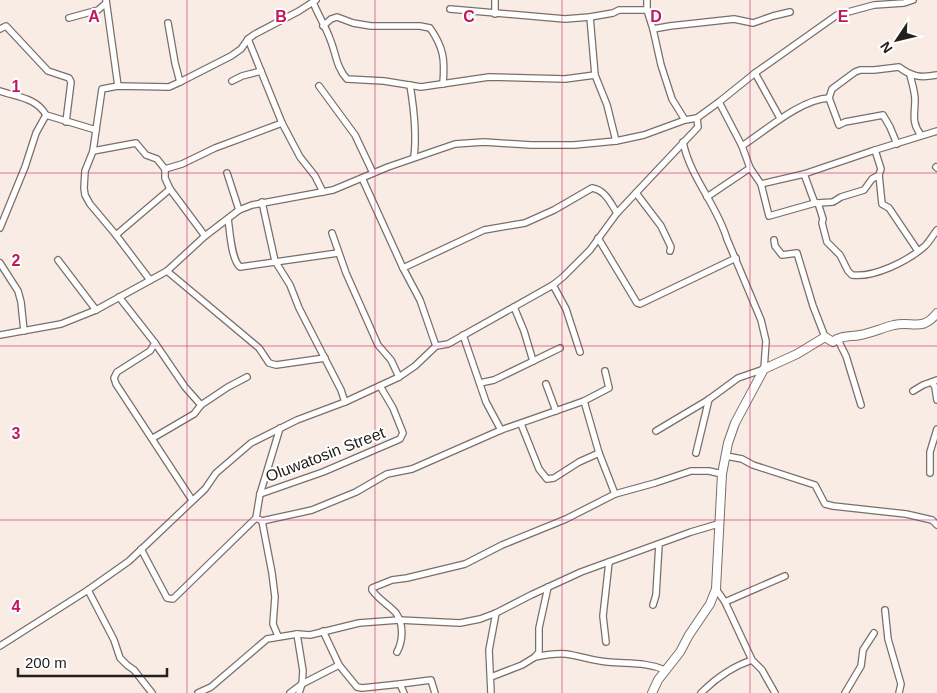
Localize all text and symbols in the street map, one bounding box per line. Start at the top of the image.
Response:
text: A [88,8,100,25]
text: B [275,8,287,25]
text: C [463,8,475,25]
text: D [650,8,662,25]
text: E [838,8,849,25]
north arrow [872,15,922,65]
text: N [877,39,896,56]
text: 1 [12,78,21,95]
text: 2 [12,252,21,269]
street label: Oluwatosin Street [263,424,388,485]
text: 3 [12,425,21,442]
text: 4 [12,598,21,615]
scale bar [18,646,166,678]
text: 200 m [25,654,67,671]

